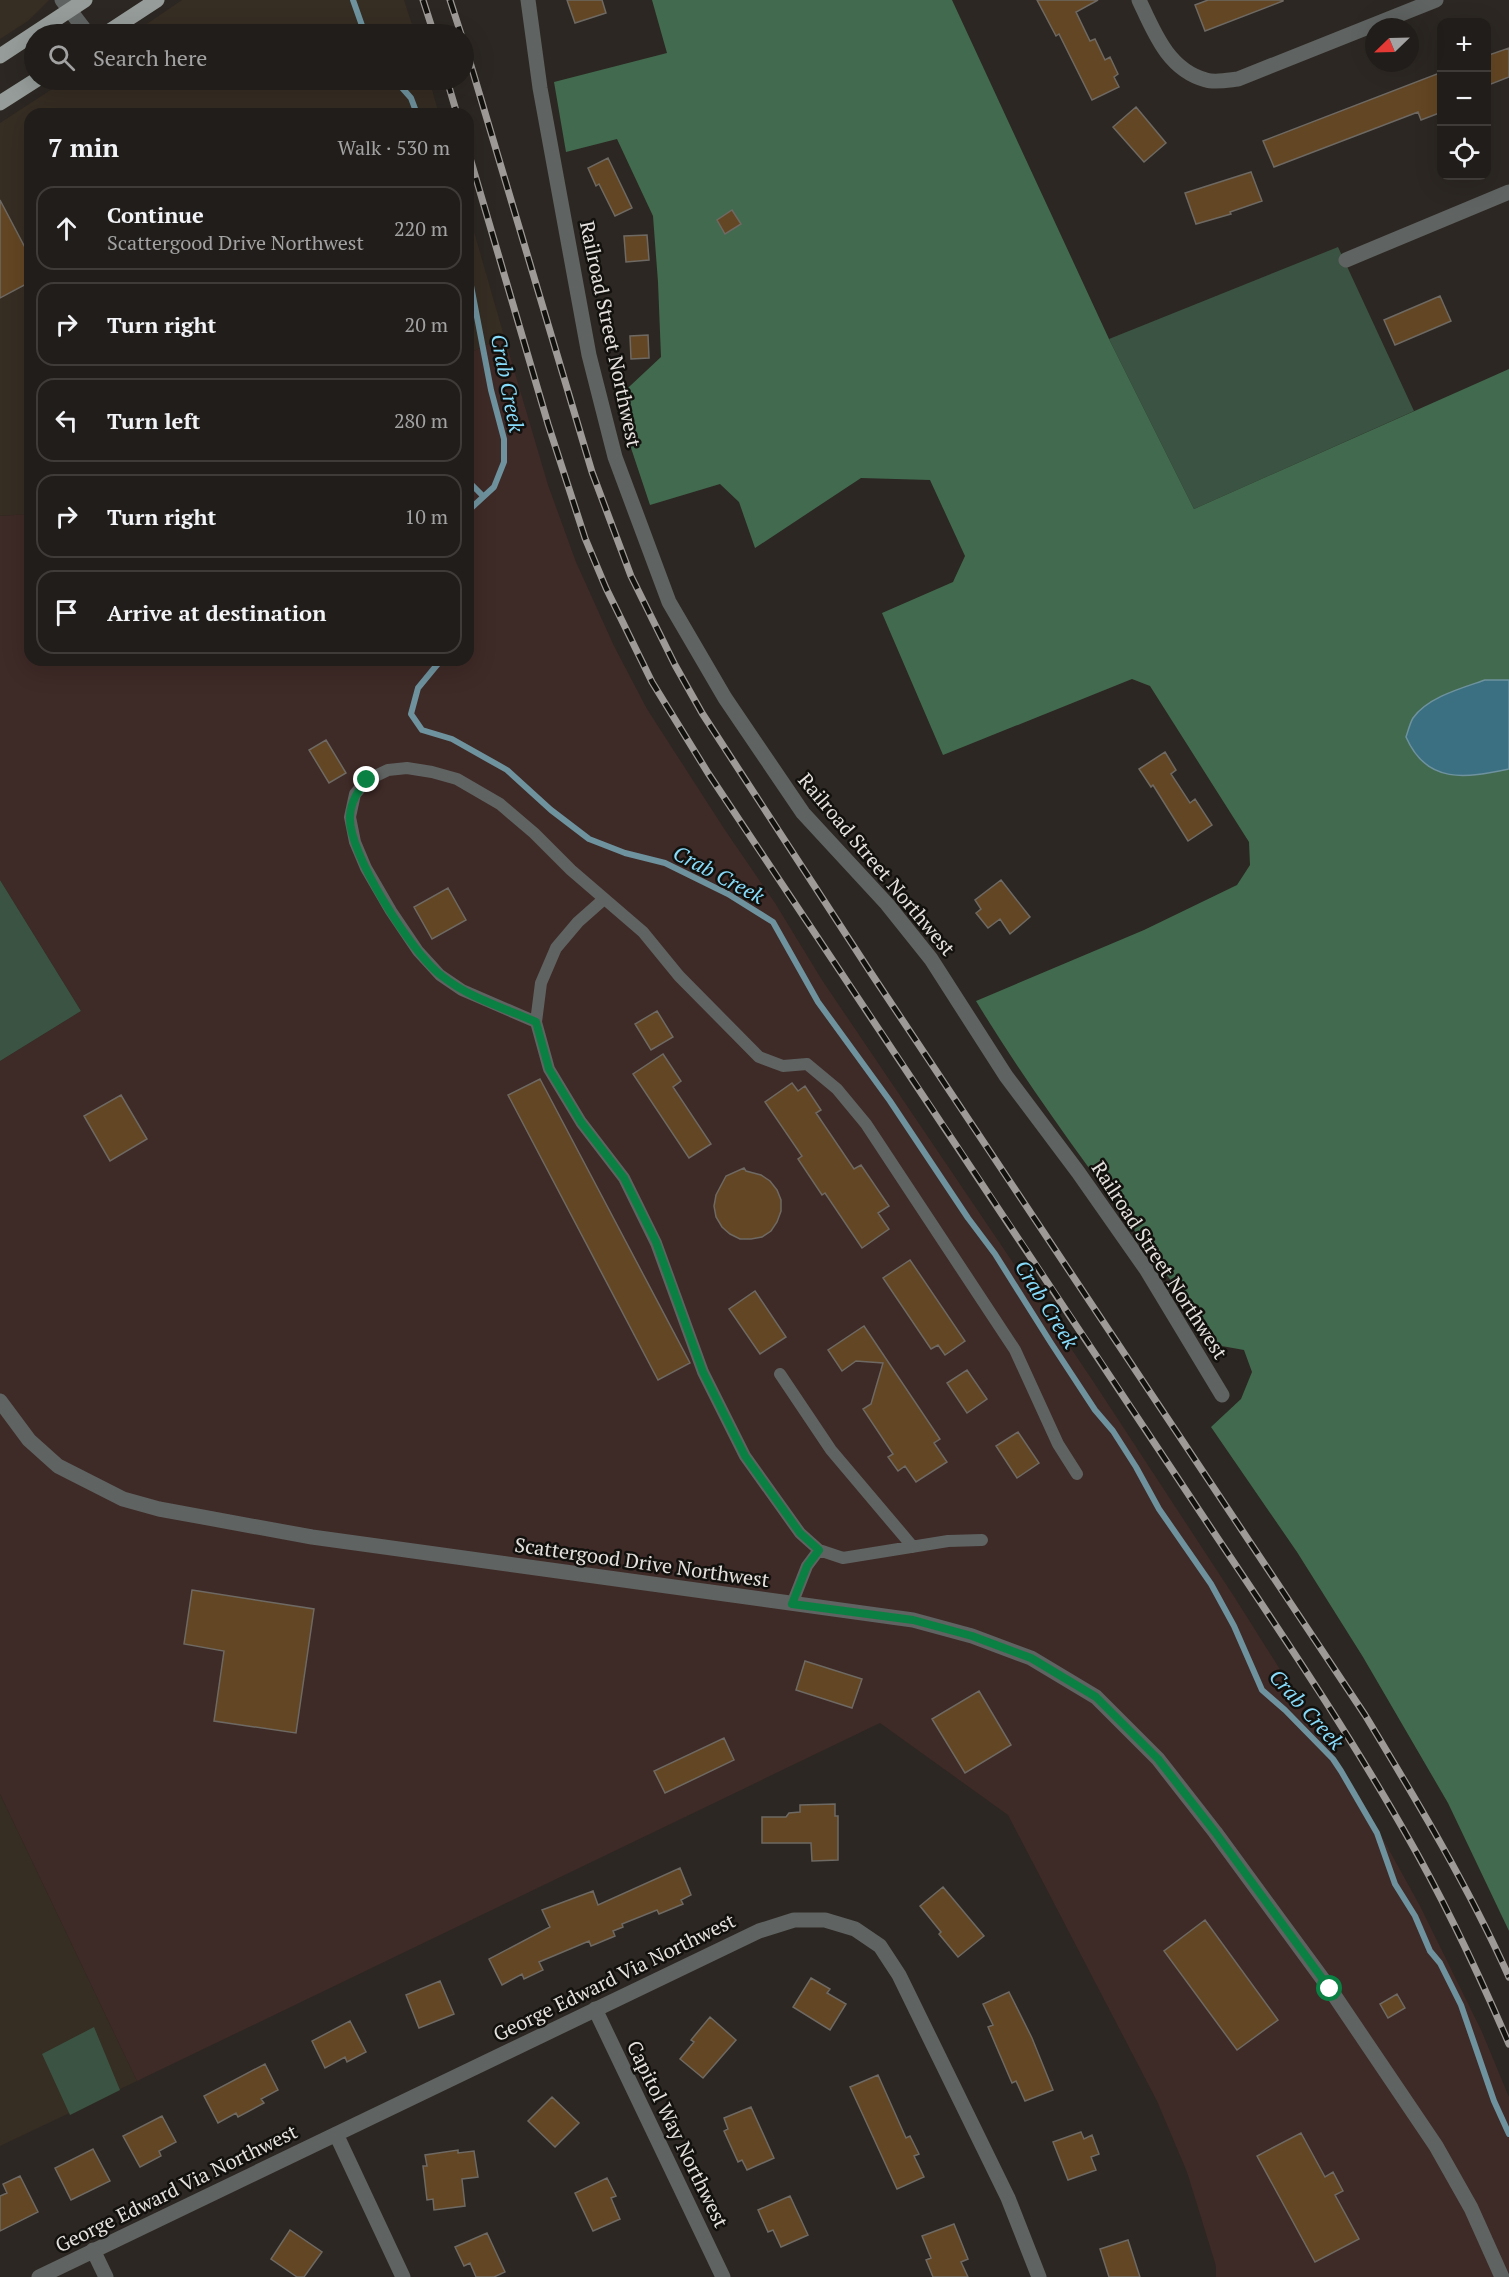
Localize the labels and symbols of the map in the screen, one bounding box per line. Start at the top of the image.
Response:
north arrow [1365,18,1419,72]
street label: Railroad Street Northwest [574,218,648,450]
water label: Crab Creek [485,332,531,435]
route end [353,766,379,792]
street label: Railroad Street Northwest [792,767,962,962]
water label: Crab Creek [669,838,770,910]
street label: Railroad Street Northwest [1086,1156,1235,1365]
water label: Crab Creek [1009,1254,1086,1354]
street label: Scattergood Drive Northwest [513,1531,772,1593]
water label: Crab Creek [1263,1663,1351,1756]
street label: George Edward Via Northwest [488,1906,740,2047]
route start [1316,1975,1342,2001]
street label: Capitol Way Northwest [621,2036,735,2233]
street label: George Edward Via Northwest [50,2117,302,2258]

